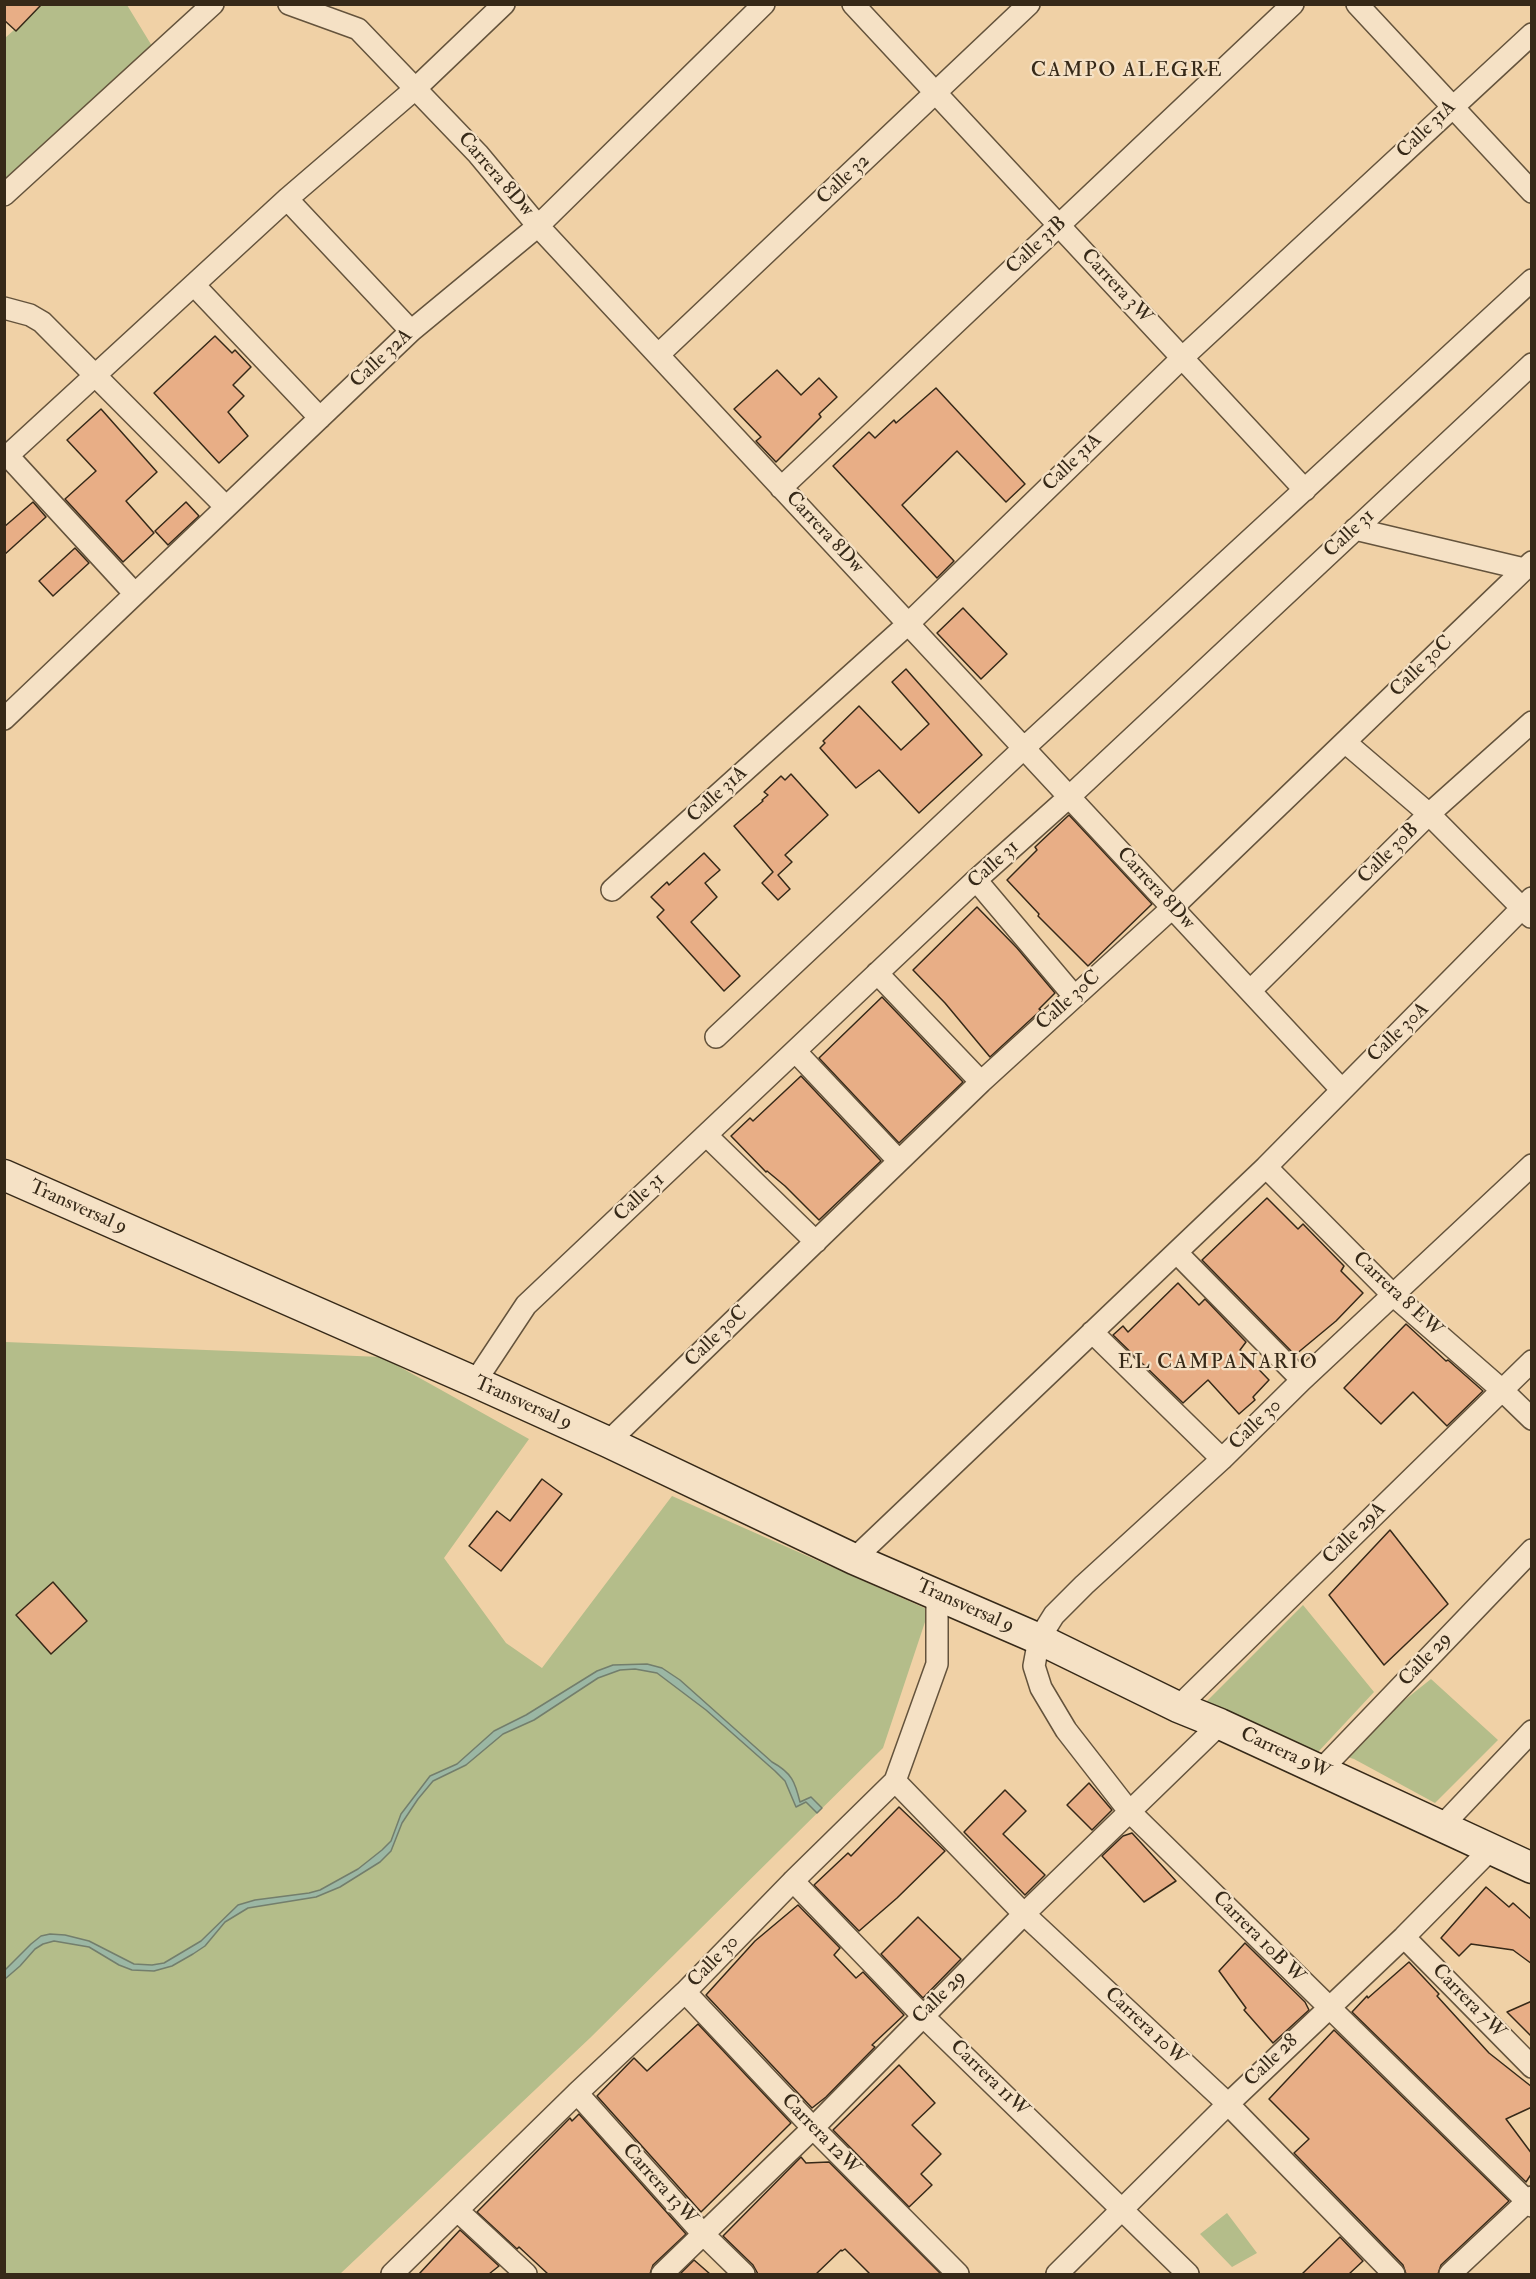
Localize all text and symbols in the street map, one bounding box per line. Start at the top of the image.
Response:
district label: CAMPO ALEGRE [1031,58,1223,84]
street label: Calle 31A [1392,96,1462,164]
street label: Carrera 8Dw [452,128,538,222]
street label: Calle 32 [813,150,875,210]
street label: Calle 31B [1002,212,1072,280]
street label: Carrera 3W [1075,244,1157,330]
street label: Calle 32A [346,324,418,394]
street label: Calle 31A [1038,429,1108,497]
street label: Carrera 8Dw [780,487,868,579]
street label: Calle 31 [1320,505,1380,563]
street label: Calle 30C [1386,631,1458,703]
street label: Calle 31A [683,762,753,828]
street label: Calle 30B [1353,818,1425,890]
street label: Calle 31 [964,836,1024,894]
street label: Carrera 8Dw [1111,843,1199,935]
street label: Calle 30C [1032,966,1106,1036]
street label: Calle 30A [1363,998,1435,1068]
street label: Calle 31 [610,1169,670,1227]
street label: Transversal 9 [25,1176,131,1240]
street label: Carrera 8 EW [1347,1247,1447,1343]
street label: Calle 30C [681,1301,753,1373]
district label: EL CAMPANARIO [1118,1350,1318,1376]
street label: Transversal 9 [470,1372,576,1436]
street label: Calle 30 [1225,1394,1287,1456]
street label: Calle 29A [1318,1498,1392,1570]
street label: Transversal 9 [912,1575,1018,1639]
street label: Calle 29 [1394,1628,1458,1692]
street label: Carrera 9W [1236,1723,1334,1785]
street label: Carrera 10B W [1207,1887,1309,1989]
street label: Calle 30 [683,1931,745,1993]
street label: Carrera 7W [1426,1959,1510,2045]
street label: Calle 29 [908,1966,972,2030]
street label: Carrera 10W [1099,1983,1191,2071]
street label: Calle 28 [1240,2030,1304,2092]
street label: Carrera 11W [945,2035,1033,2123]
street label: Carrera 12W [775,2089,865,2181]
street label: Carrera 13W [616,2139,702,2231]

